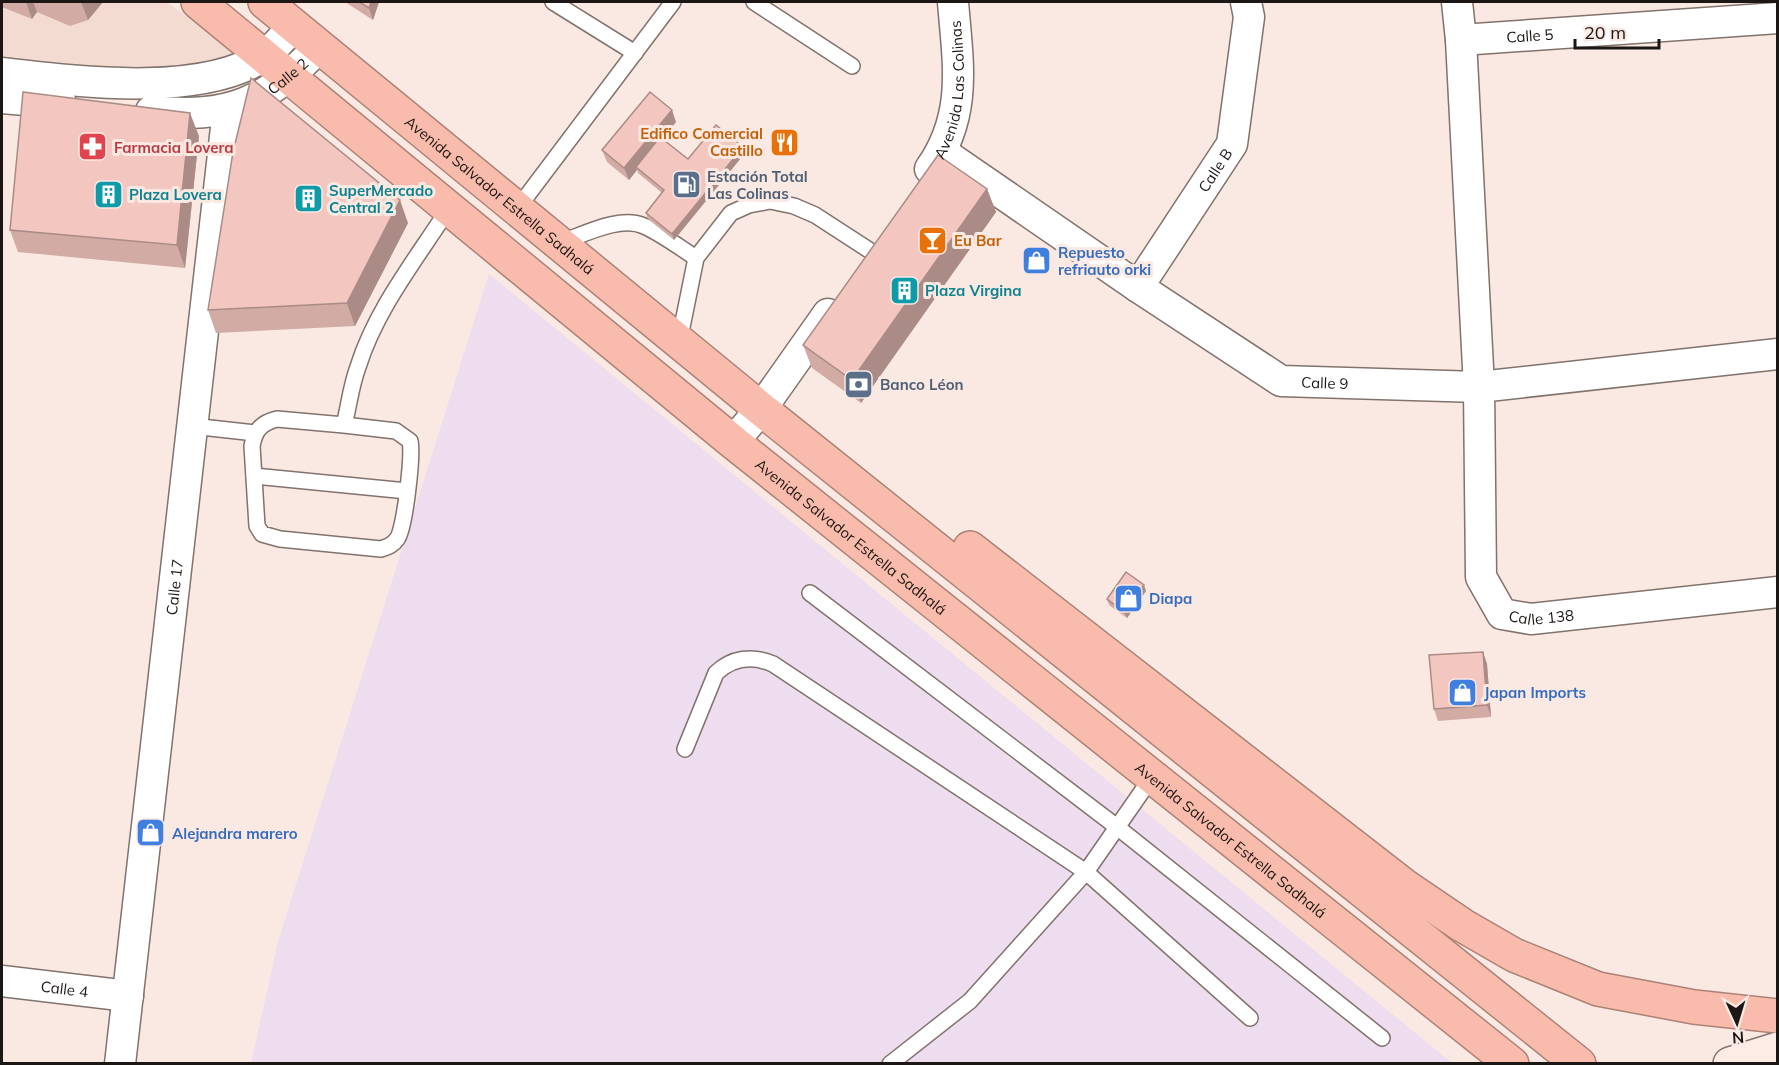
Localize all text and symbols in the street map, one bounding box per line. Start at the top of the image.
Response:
scale bar [1575,12,1659,50]
street label: Avenida Las Colinas [929,20,968,162]
text: 20 m [1584,21,1626,44]
street label: Calle 5 [1506,24,1554,46]
street label: Calle 2 [264,54,312,98]
street label: Avenida Salvador Estrella Sadhalá [401,112,599,278]
place label: Edifico Comercial Castillo [640,124,763,160]
restaurant icon: Edifico Comercial Castillo [768,126,800,158]
pharmacy icon: Farmacia Lovera [77,131,109,163]
place label: Farmacia Lovera [114,138,234,157]
street label: Calle B [1194,145,1236,195]
place label: Estación Total Las Colinas [707,167,808,203]
fuel station icon: Estación Total Las Colinas [670,169,702,201]
building icon: Plaza Lovera [92,178,124,210]
place label: SuperMercado Central 2 [329,181,433,217]
building icon: SuperMercado Central 2 [292,183,324,215]
place label: Plaza Lovera [129,185,222,204]
bar icon: Eu Bar [917,224,949,256]
place label: Eu Bar [954,231,1002,250]
place label: Repuesto refriauto orki [1058,243,1151,279]
shop icon: Repuesto refriauto orki [1021,245,1053,277]
building icon: Plaza Virgina [888,274,920,306]
place label: Plaza Virgina [925,281,1022,300]
bank icon: Banco Léon [843,368,875,400]
street label: Calle 9 [1301,372,1349,393]
place label: Banco Léon [880,375,964,394]
street label: Avenida Salvador Estrella Sadhalá [752,454,951,619]
street label: Calle 17 [161,558,187,616]
shop icon: Diapa [1112,582,1144,614]
place label: Diapa [1149,589,1192,608]
street label: Calle 138 [1507,605,1575,628]
shop icon: Japan Imports [1447,676,1479,708]
place label: Japan Imports [1484,683,1586,702]
street label: Avenida Salvador Estrella Sadhalá [1132,757,1331,922]
shop icon: Alejandra marero [135,817,167,849]
place label: Alejandra marero [172,824,298,843]
street label: Calle 4 [40,976,89,1001]
north arrow [1707,993,1767,1053]
text: N [1731,1028,1745,1048]

